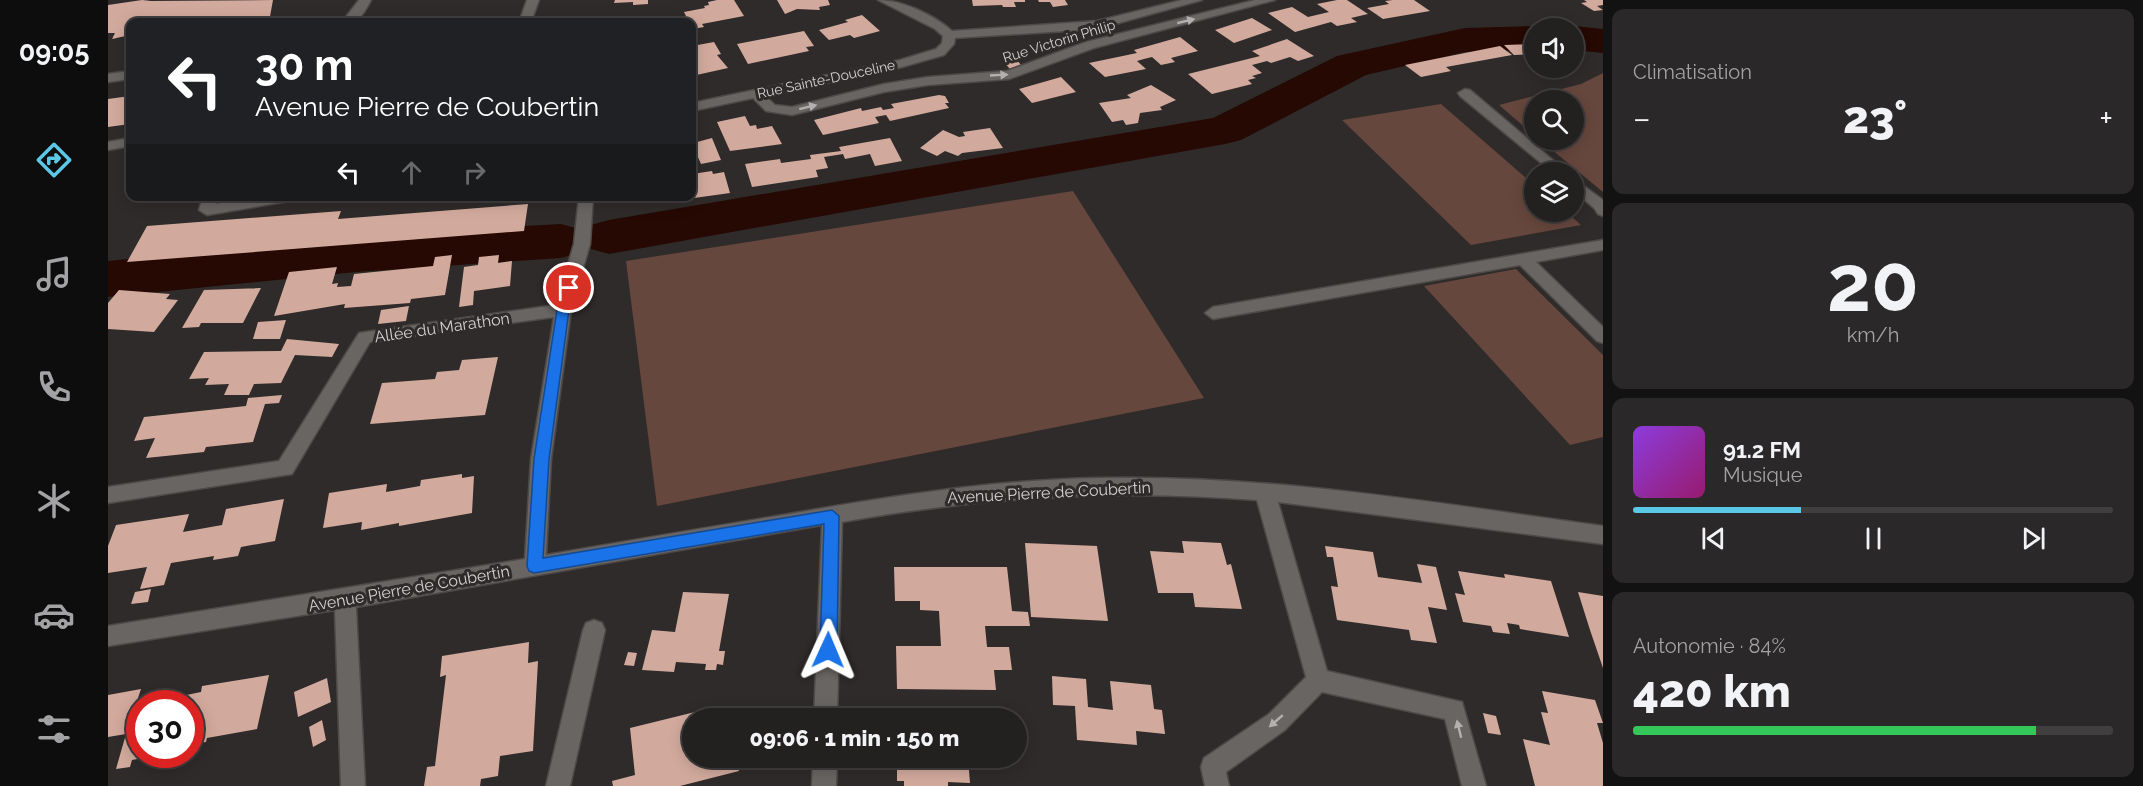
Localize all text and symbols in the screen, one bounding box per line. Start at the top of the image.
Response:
street label: Rue Victorin Philip [1001,16,1118,66]
one-way arrow [1177,16,1195,25]
map controls [1524,18,1584,222]
button: sound [1524,18,1584,78]
text: 09:05 [19,36,89,67]
text: 30 m [255,41,353,90]
icon: left [156,42,234,120]
street label: Rue Sainte-Douceline [755,57,897,101]
text: Climatisation [1633,60,1752,84]
one-way arrow [990,71,1009,80]
button: search [1524,90,1584,150]
text: Avenue Pierre de Coubertin [255,91,599,122]
text: 23° [1843,91,1907,144]
text: − [1633,99,1651,138]
text: + [2099,99,2113,138]
one-way arrow [798,102,817,112]
icon: directions [33,139,75,181]
icon: left [332,156,365,189]
icon: ahead [395,156,428,189]
icon: right [458,156,491,189]
button: layers [1524,162,1584,222]
text: 20 [1827,238,1919,329]
icon: music [33,253,75,295]
pin [543,262,594,313]
icon: arrive [552,271,585,304]
street label: Allée du Marathon [373,309,511,346]
text: km/h [1847,323,1899,347]
icon: phone [33,366,75,408]
text: 91.2 FM [1723,437,1801,463]
text: Musique [1723,463,1802,487]
street label: Avenue Pierre de Coubertin [947,478,1151,507]
icon: climate [33,480,75,522]
icon: previous [1697,522,1730,555]
icon: pause [1857,522,1890,555]
icon: next [2017,522,2050,555]
street label: Avenue Pierre de Coubertin [307,561,511,616]
icon: car [33,594,75,636]
position arrow [796,618,860,682]
text: Autonomie · 84% [1633,634,1786,658]
text: 420 km [1633,665,1791,718]
speed limit sign: 30 [126,690,204,768]
icon: filters [33,708,75,750]
one-way arrow [1269,714,1284,727]
one-way arrow [1454,720,1464,738]
text: 09:06 · 1 min · 150 m [750,725,959,751]

